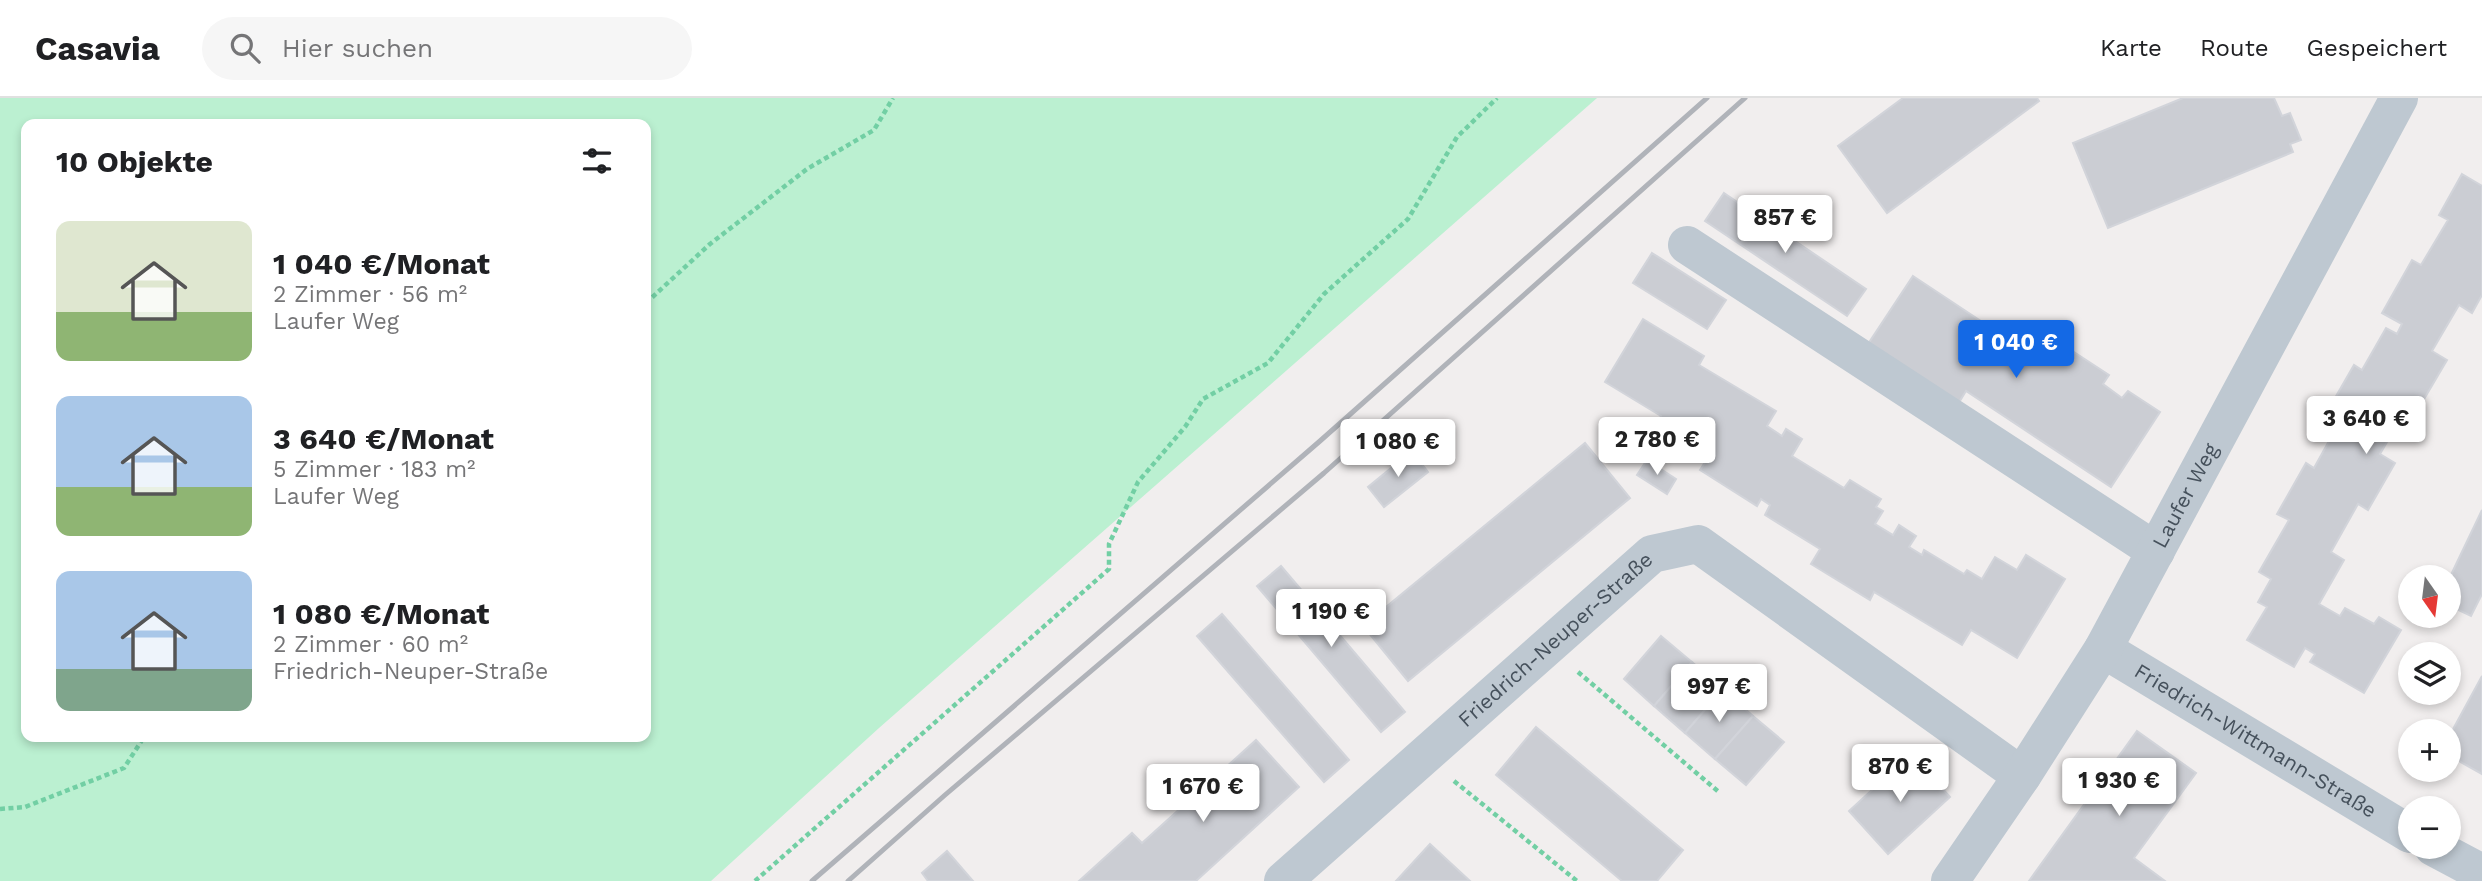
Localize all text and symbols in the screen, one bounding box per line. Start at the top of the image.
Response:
search box [202,17,692,80]
text: Casavia [35,29,160,68]
icon: search [226,29,264,67]
text: Hier suchen [282,33,433,63]
text: Karte [2100,34,2162,62]
text: Route [2200,34,2269,62]
text: Gespeichert [2307,34,2447,62]
icon: filters [578,142,616,180]
text: 10 Objekte [56,144,213,179]
pin: 857 € [1736,195,1834,255]
text: 857 € [1753,204,1817,231]
text: 1 040 €/Monat [273,246,490,281]
icon: home [112,249,196,333]
text: 2 Zimmer · 56 m² [273,281,467,308]
text: Laufer Weg [273,308,399,335]
pin: 1 040 € [1951,320,2081,380]
text: 1 040 € [1974,329,2058,356]
pin: 3 640 € [2301,396,2431,456]
text: 3 640 € [2323,405,2409,432]
pin: 2 780 € [1592,418,1722,477]
pin: 1 080 € [1333,420,1463,479]
text: 3 640 €/Monat [273,421,494,456]
icon: home [112,424,196,508]
text: 2 780 € [1614,426,1700,453]
text: 1 080 € [1356,428,1440,455]
street label: Laufer Weg [2147,438,2224,552]
text: 5 Zimmer · 183 m² [273,456,475,483]
text: Laufer Weg [273,483,399,510]
street label: Friedrich-Neuper-Straße [1453,546,1658,732]
north arrow [2398,565,2460,628]
map controls [2398,565,2461,859]
pin: 1 190 € [1266,589,1396,649]
text: 1 080 €/Monat [273,596,489,631]
text: 1 190 € [1292,598,1370,625]
icon: home [112,599,196,683]
text: 2 Zimmer · 60 m² [273,631,468,658]
button: layers [2398,642,2461,705]
text: Friedrich-Neuper-Straße [273,658,548,685]
street label: Friedrich-Wittmann-Straße [2130,658,2381,823]
pin: 997 € [1670,664,1768,724]
text: 997 € [1687,673,1751,700]
button: + [2398,719,2461,782]
pin: 870 € [1851,744,1949,804]
text: 870 € [1868,753,1932,780]
pin: 1 930 € [2054,758,2184,818]
pin: 1 670 € [1138,764,1268,824]
text: 1 930 € [2078,767,2160,794]
text: 1 670 € [1162,773,1244,800]
button: − [2398,796,2461,859]

